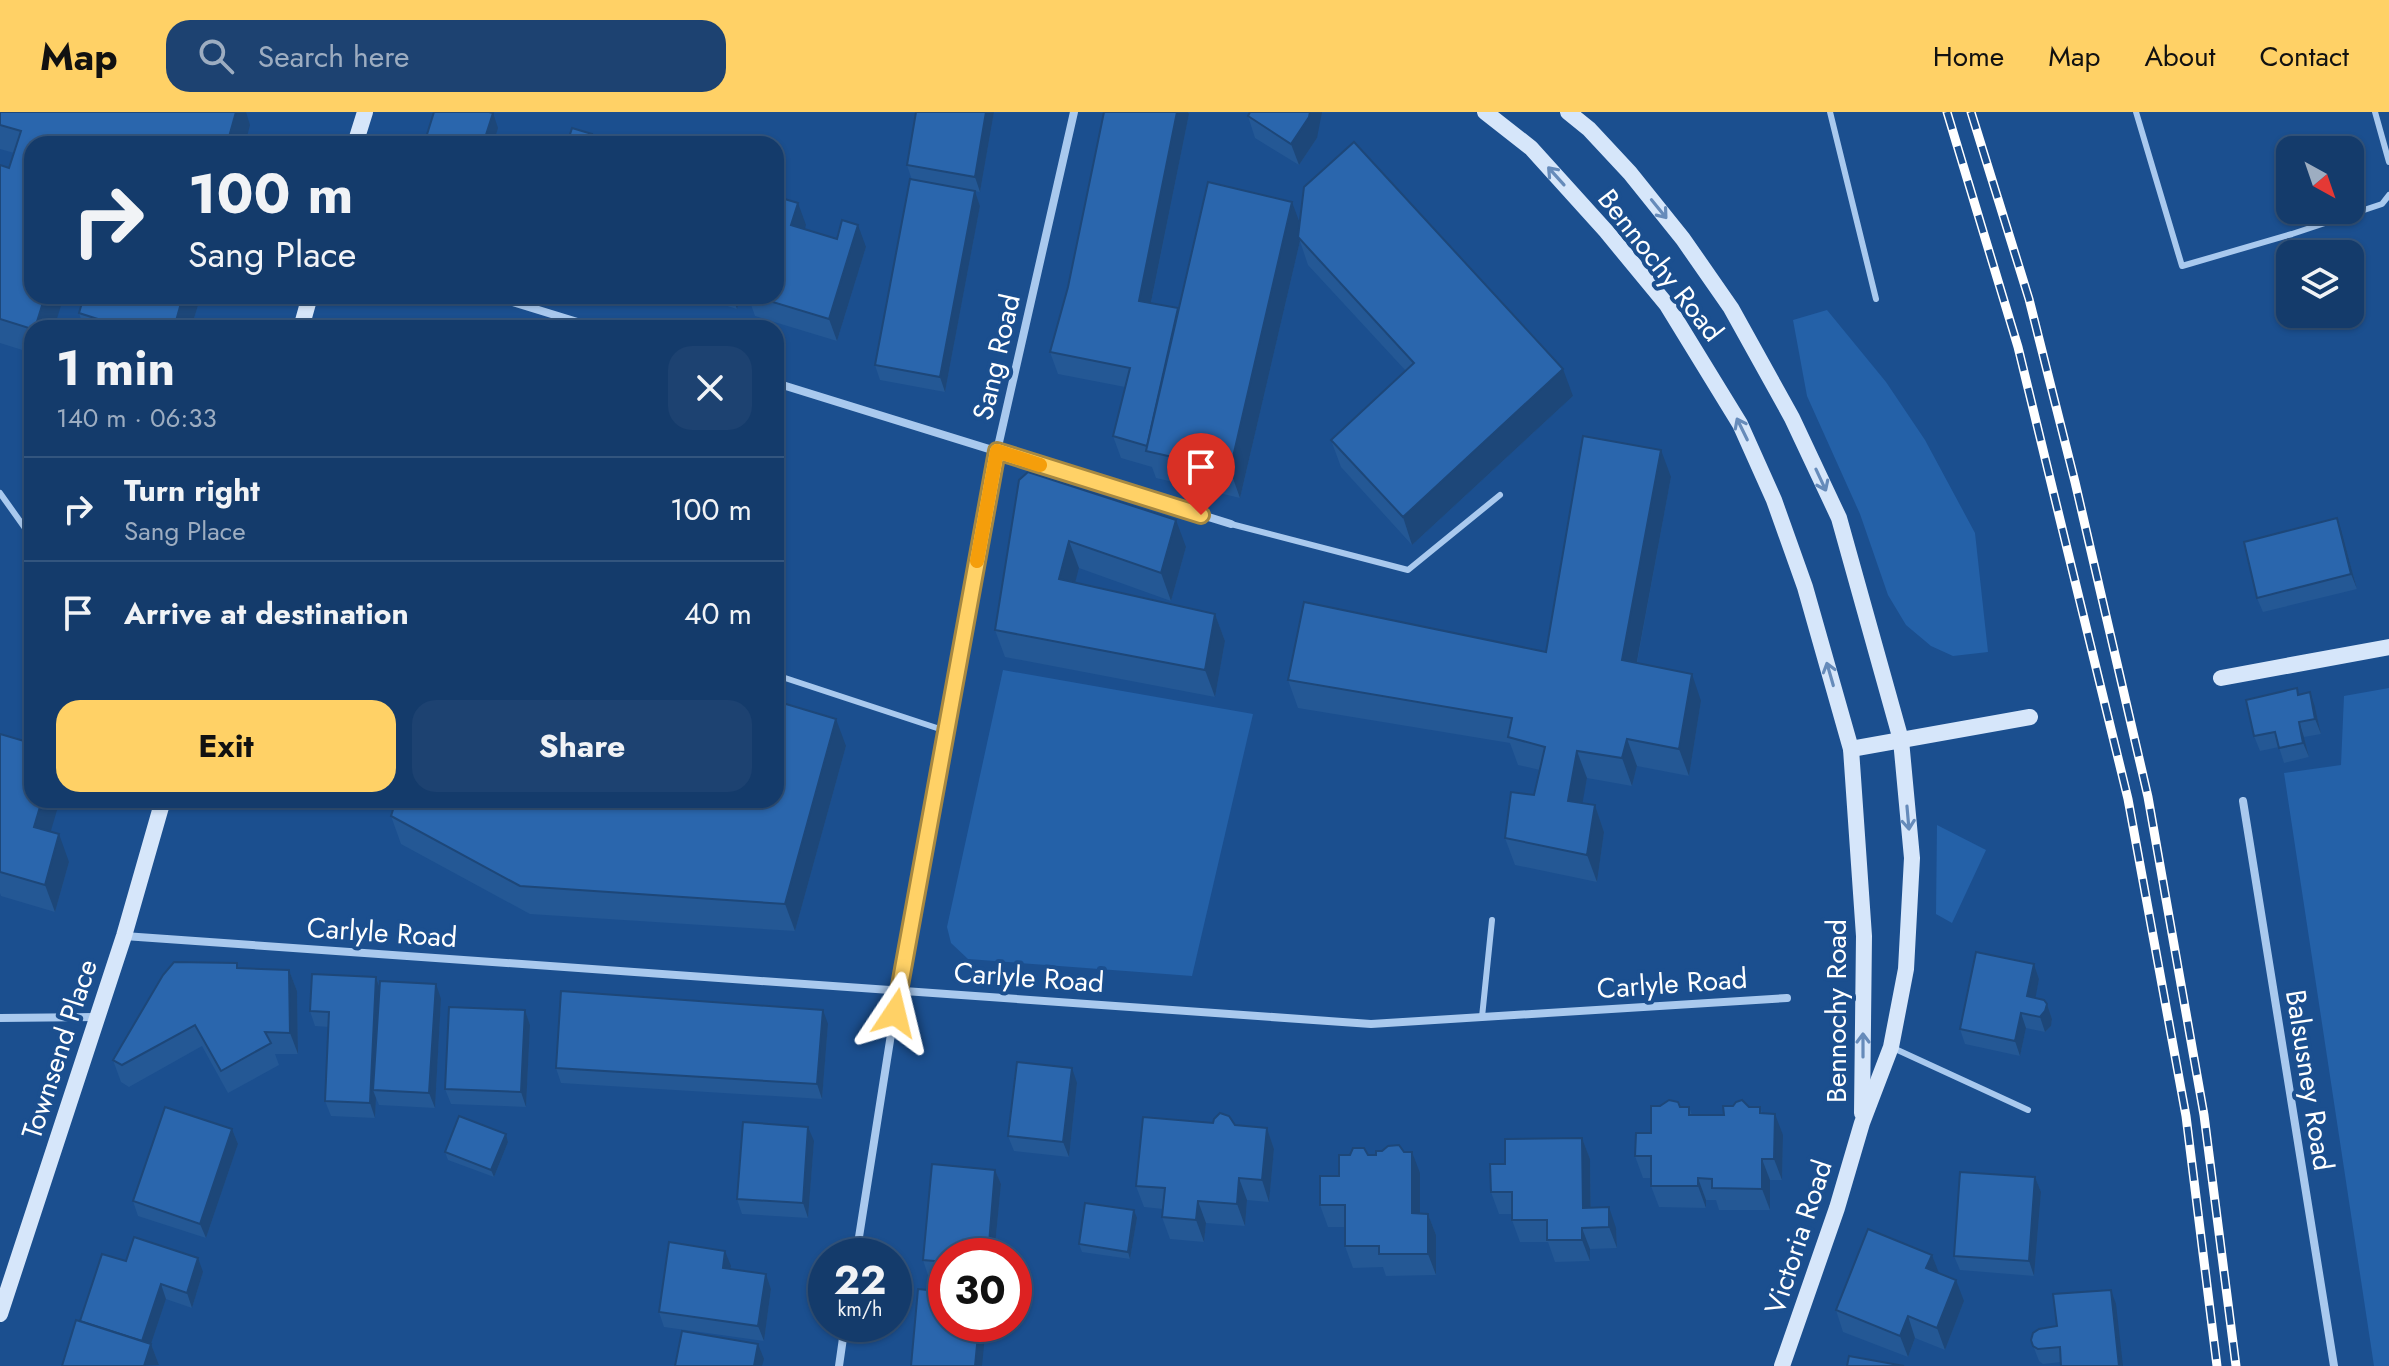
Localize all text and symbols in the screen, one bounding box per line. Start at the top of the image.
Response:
search box [166,20,726,92]
text: Map [40,29,118,84]
icon: search [194,34,238,78]
text: Search here [258,35,410,78]
text: Home [1933,36,2004,77]
text: Map [2048,36,2100,77]
text: About [2144,36,2216,77]
text: Contact [2260,36,2349,77]
north arrow [2276,136,2364,224]
map controls [2276,136,2364,328]
text: 100 m [188,153,353,234]
one-way arrow [1546,166,1565,186]
icon: right [56,168,160,272]
street label: Bennochy Road [1588,180,1733,350]
one-way arrow [1650,199,1668,220]
text: Sang Place [188,228,356,280]
button: layers [2276,240,2364,328]
street label: Sang Road [962,290,1031,424]
text: 1 min [56,334,175,403]
button: close [668,346,752,430]
text: 140 m · 06:33 [56,399,217,437]
one-way arrow [1734,418,1749,442]
pin [1167,433,1235,515]
icon: arrive [1179,445,1223,489]
one-way arrow [1814,467,1829,491]
text: Turn right [124,469,260,512]
icon: right [56,487,100,531]
text: 100 m [670,488,752,531]
text: Sang Place [124,512,246,550]
icon: arrive [56,591,100,635]
text: Arrive at destination [124,592,409,635]
text: 40 m [684,592,752,635]
one-way arrow [1822,661,1837,687]
button: Exit [56,700,396,792]
button: Share [412,700,752,792]
one-way arrow [1901,804,1916,831]
street label: Carlyle Road [305,907,459,958]
street label: Bennochy Road [1816,919,1857,1103]
street label: Carlyle Road [952,952,1106,1003]
street label: Townsend Place [11,954,108,1144]
street label: Carlyle Road [1595,958,1749,1009]
position arrow [853,971,937,1055]
street label: Balsusney Road [2275,987,2344,1173]
one-way arrow [1855,1032,1870,1059]
street label: Victoria Road [1754,1155,1843,1320]
speed limit sign: 30 [928,1238,1032,1342]
text: 22 [834,1251,886,1309]
text: km/h [837,1295,883,1324]

